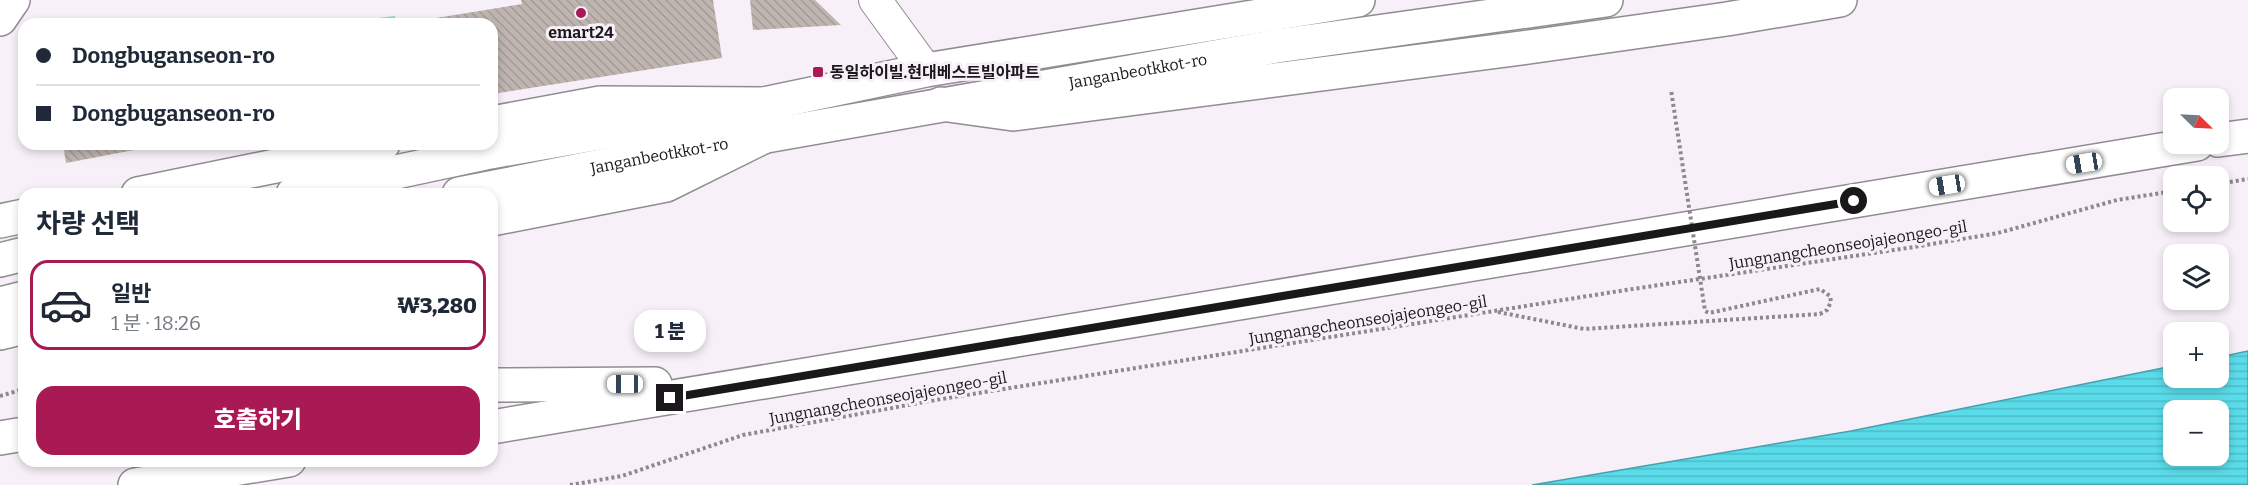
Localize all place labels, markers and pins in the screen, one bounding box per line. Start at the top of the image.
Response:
marker: emart24 [574,6,588,20]
place label: emart24 [548,23,614,42]
place label: 동일하이빌.현대베스트빌아파트 [830,63,1040,82]
marker: 동일하이빌.현대베스트빌아파트 [811,65,825,79]

